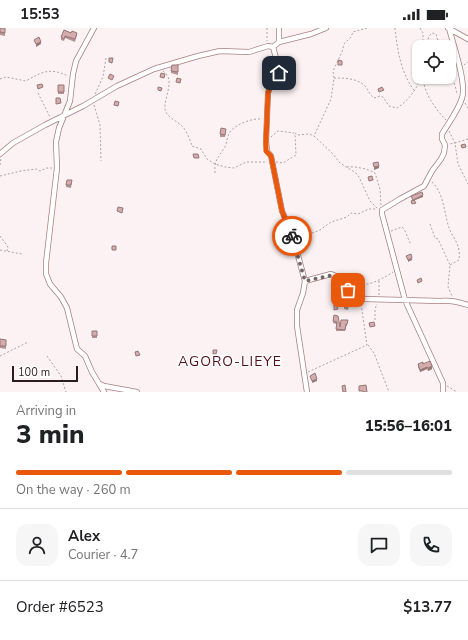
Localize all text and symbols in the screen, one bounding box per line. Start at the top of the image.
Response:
text: 15:53 [20,4,60,24]
map controls [412,40,456,84]
button: locate [412,40,456,84]
pin [262,56,296,90]
icon: home [268,62,290,84]
courier [272,216,312,256]
icon: bike [281,225,303,247]
pin [331,273,365,307]
icon: bag [337,279,359,301]
district label: AGORO-LIEYE [178,352,282,371]
scale bar [12,364,78,383]
text: 100 m [18,365,50,380]
text: Arriving in [16,402,76,420]
text: 15:56–16:01 [365,416,452,436]
text: 3 min [16,417,84,452]
text: On the way · 260 m [16,481,131,499]
button: person [16,524,58,566]
button: chat [358,524,400,566]
button: phone [410,524,452,566]
text: Alex [68,526,100,546]
text: Courier · 4.7 [68,546,138,564]
text: Order #6523 [16,597,104,617]
text: $13.77 [403,597,452,617]

